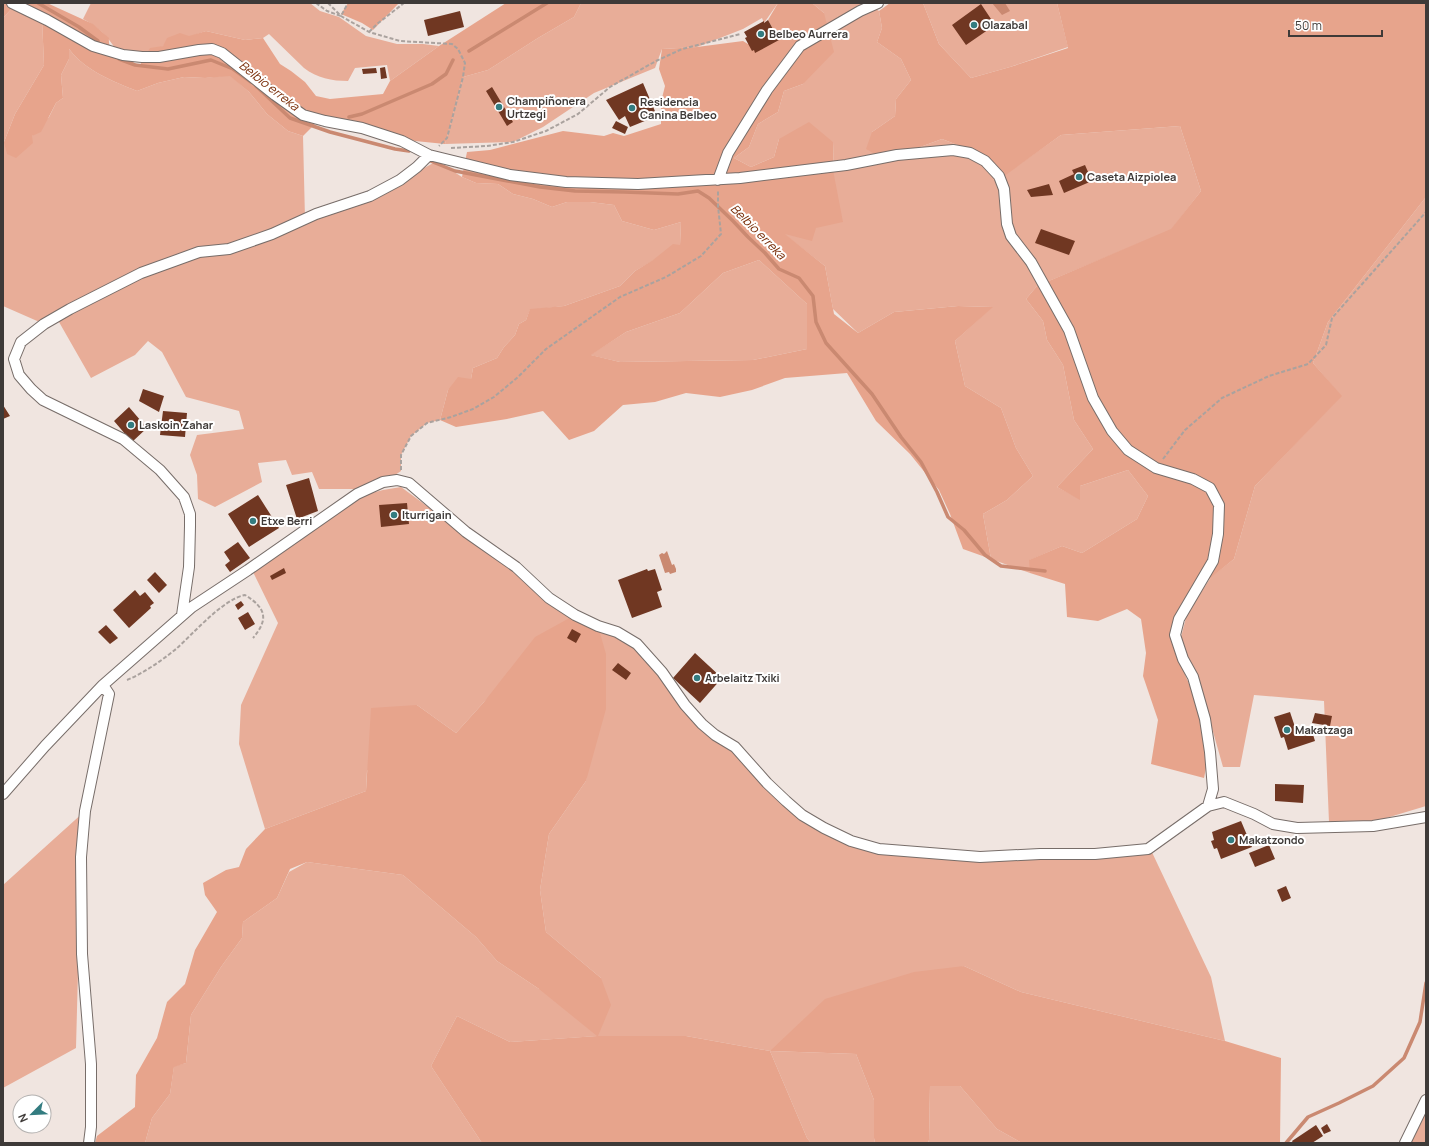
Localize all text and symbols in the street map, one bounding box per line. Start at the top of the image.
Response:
scale bar [1289,12,1382,38]
place label: Olazabal [982,17,1028,32]
text: 50 m [1295,17,1322,34]
marker: Olazabal [969,20,979,30]
place label: Belbeo Aurrera [769,26,848,41]
marker: Belbeo Aurrera [756,29,766,39]
water label: Belbio erreka [236,57,304,115]
place label: Champiñonera Urtzegi [507,93,586,121]
place label: Residencia Canina Belbeo [640,94,717,122]
marker: Champiñonera Urtzegi [494,102,504,112]
marker: Residencia Canina Belbeo [627,103,637,113]
place label: Caseta Aizpiolea [1087,169,1176,184]
marker: Caseta Aizpiolea [1074,172,1084,182]
water label: Belbio erreka [727,200,791,264]
place label: Laskoin Zahar [139,417,214,432]
marker: Laskoin Zahar [126,420,136,430]
place label: Iturrigain [402,507,452,522]
marker: Iturrigain [389,510,399,520]
place label: Etxe Berri [261,513,312,528]
marker: Etxe Berri [248,516,258,526]
place label: Arbelaitz Txiki [705,670,780,685]
marker: Arbelaitz Txiki [692,673,702,683]
place label: Makatzaga [1295,722,1353,737]
marker: Makatzaga [1282,725,1292,735]
place label: Makatzondo [1239,832,1305,847]
marker: Makatzondo [1226,835,1236,845]
north arrow [12,1094,52,1134]
text: N [14,1112,31,1125]

